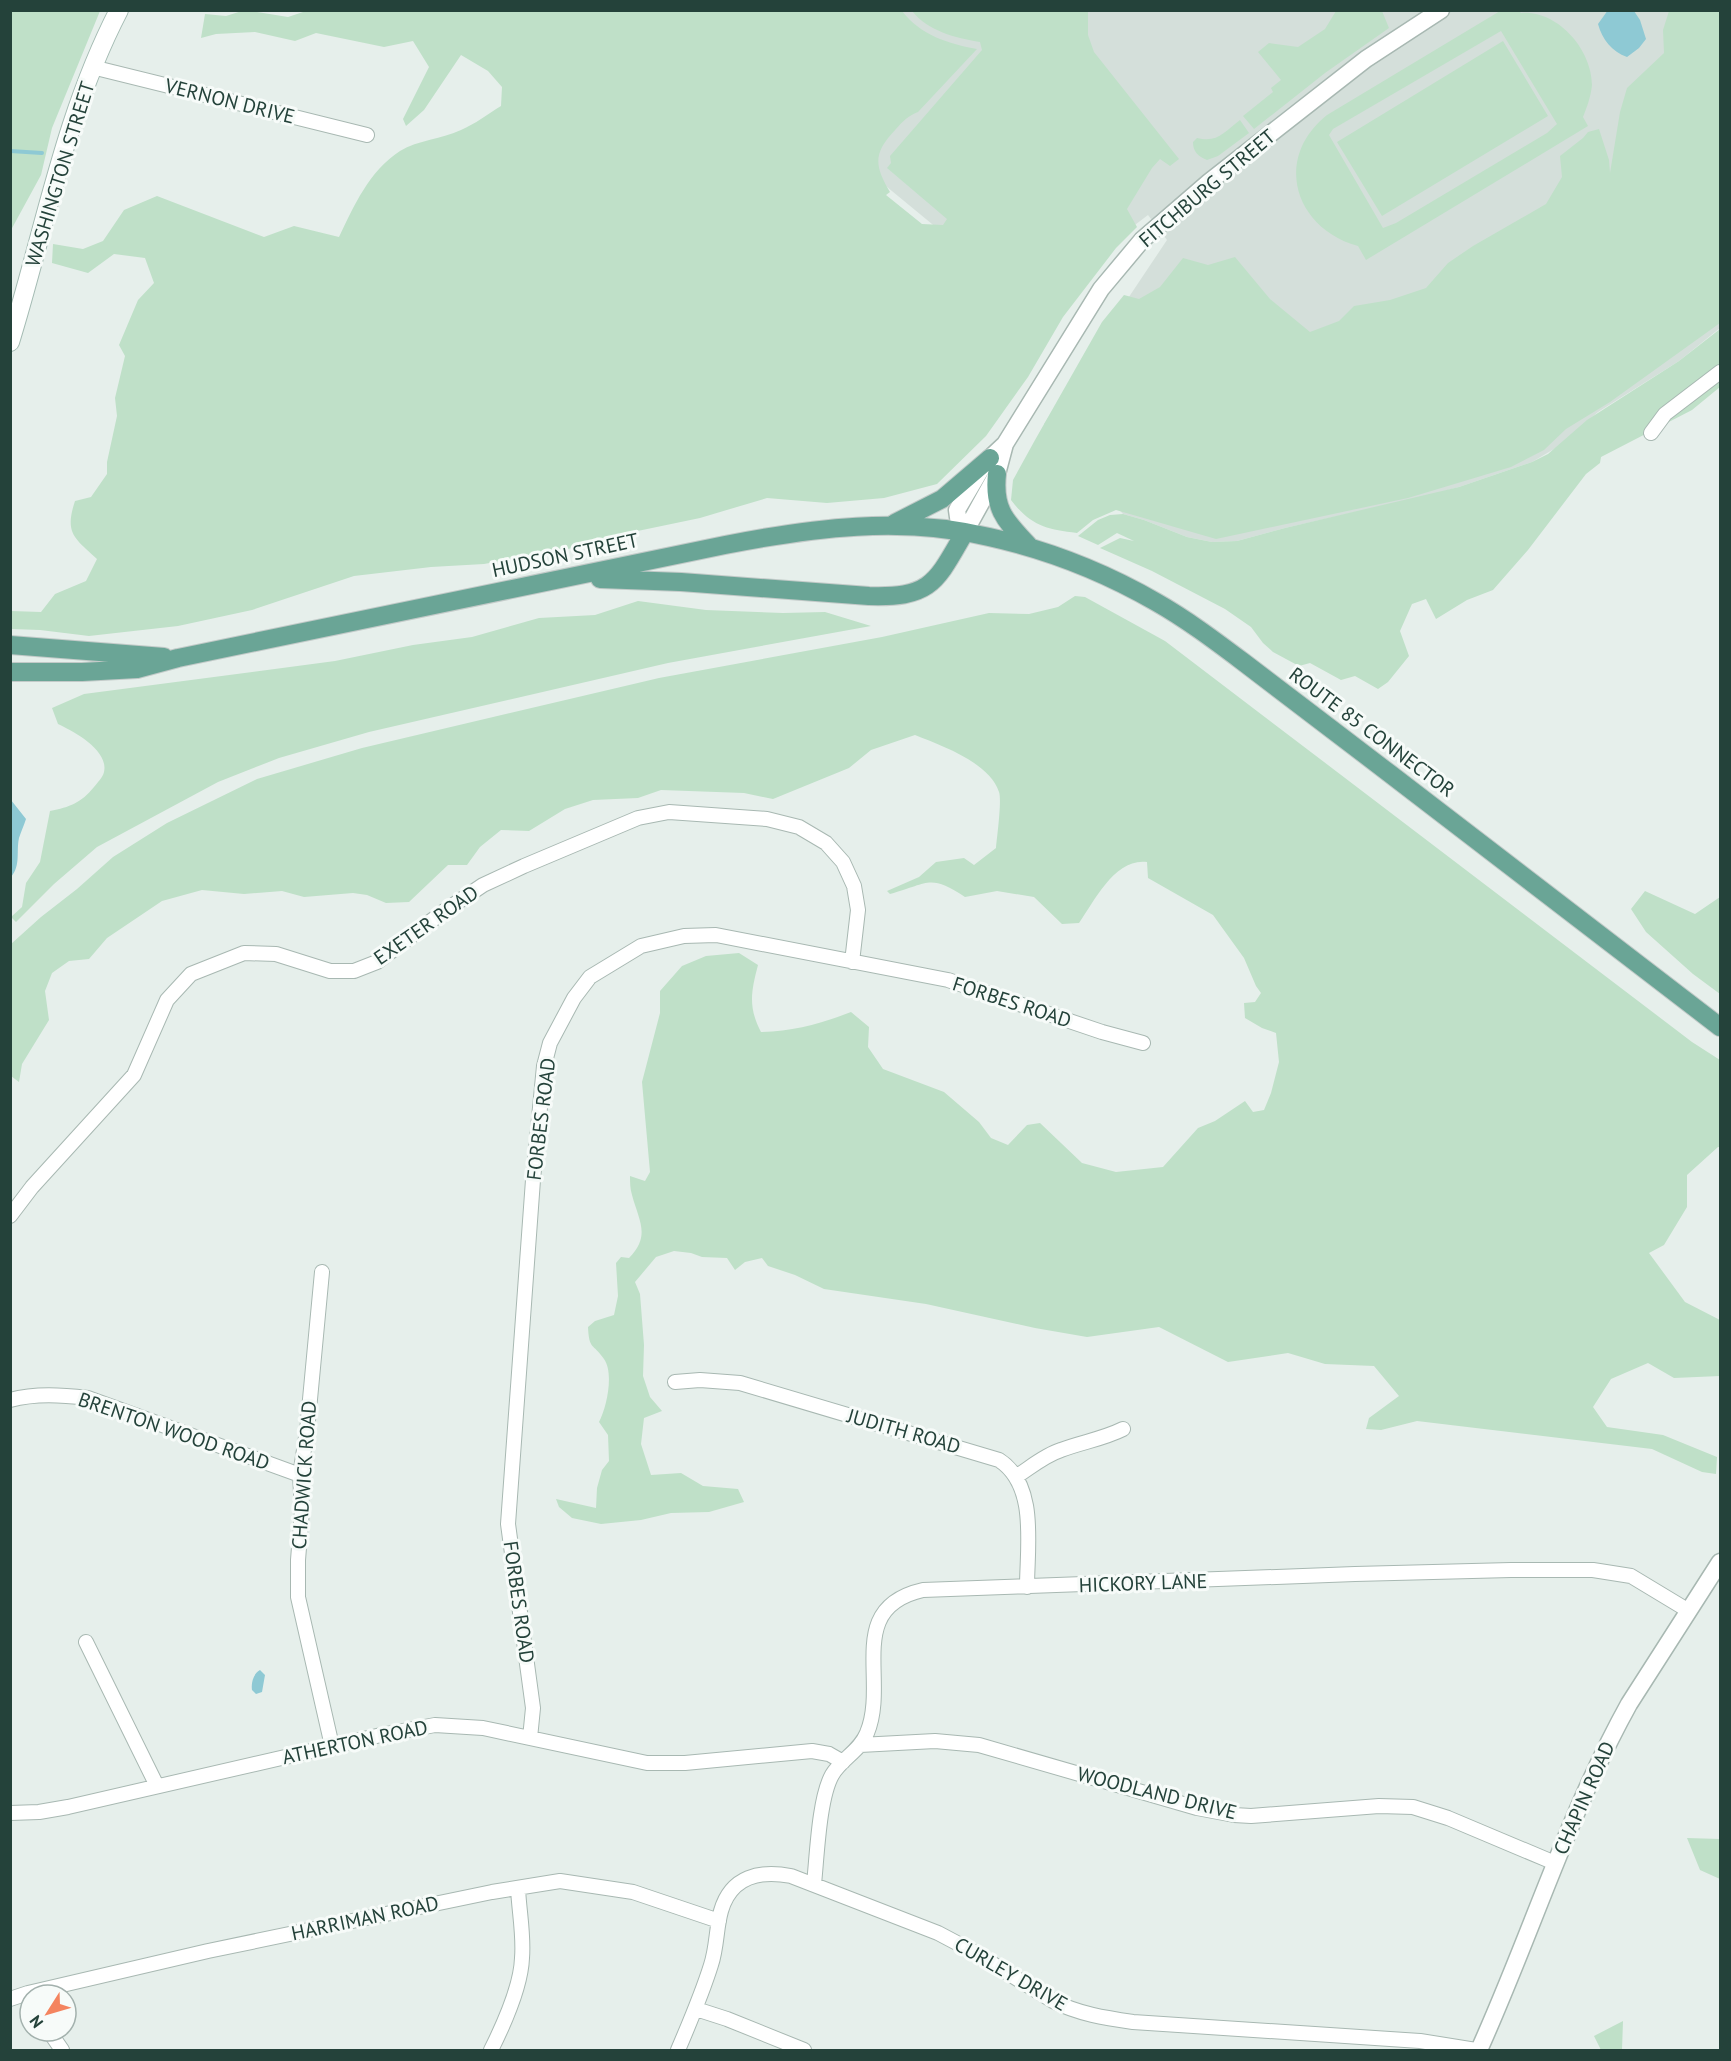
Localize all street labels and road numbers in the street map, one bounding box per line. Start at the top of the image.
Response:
street label: VERNON DRIVE [161,72,298,130]
street label: WASHINGTON STREET [19,78,101,270]
street label: FITCHBURG STREET [1133,123,1281,253]
street label: HUDSON STREET [490,527,640,583]
street label: ROUTE 85 CONNECTOR [1284,661,1460,803]
street label: EXETER ROAD [369,879,483,971]
street label: FORBES ROAD [949,971,1075,1033]
street label: FORBES ROAD [521,1056,561,1182]
street label: BRENTON WOOD ROAD [75,1386,273,1476]
street label: CHADWICK ROAD [286,1400,322,1550]
street label: JUDITH ROAD [843,1402,964,1460]
street label: FORBES ROAD [498,1539,540,1665]
street label: HICKORY LANE [1078,1568,1208,1598]
street label: ATHERTON ROAD [280,1714,430,1770]
street label: CHAPIN ROAD [1547,1737,1621,1859]
street label: WOODLAND DRIVE [1075,1761,1239,1825]
street label: HARRIMAN ROAD [289,1890,441,1946]
street label: CURLEY DRIVE [950,1931,1072,2017]

